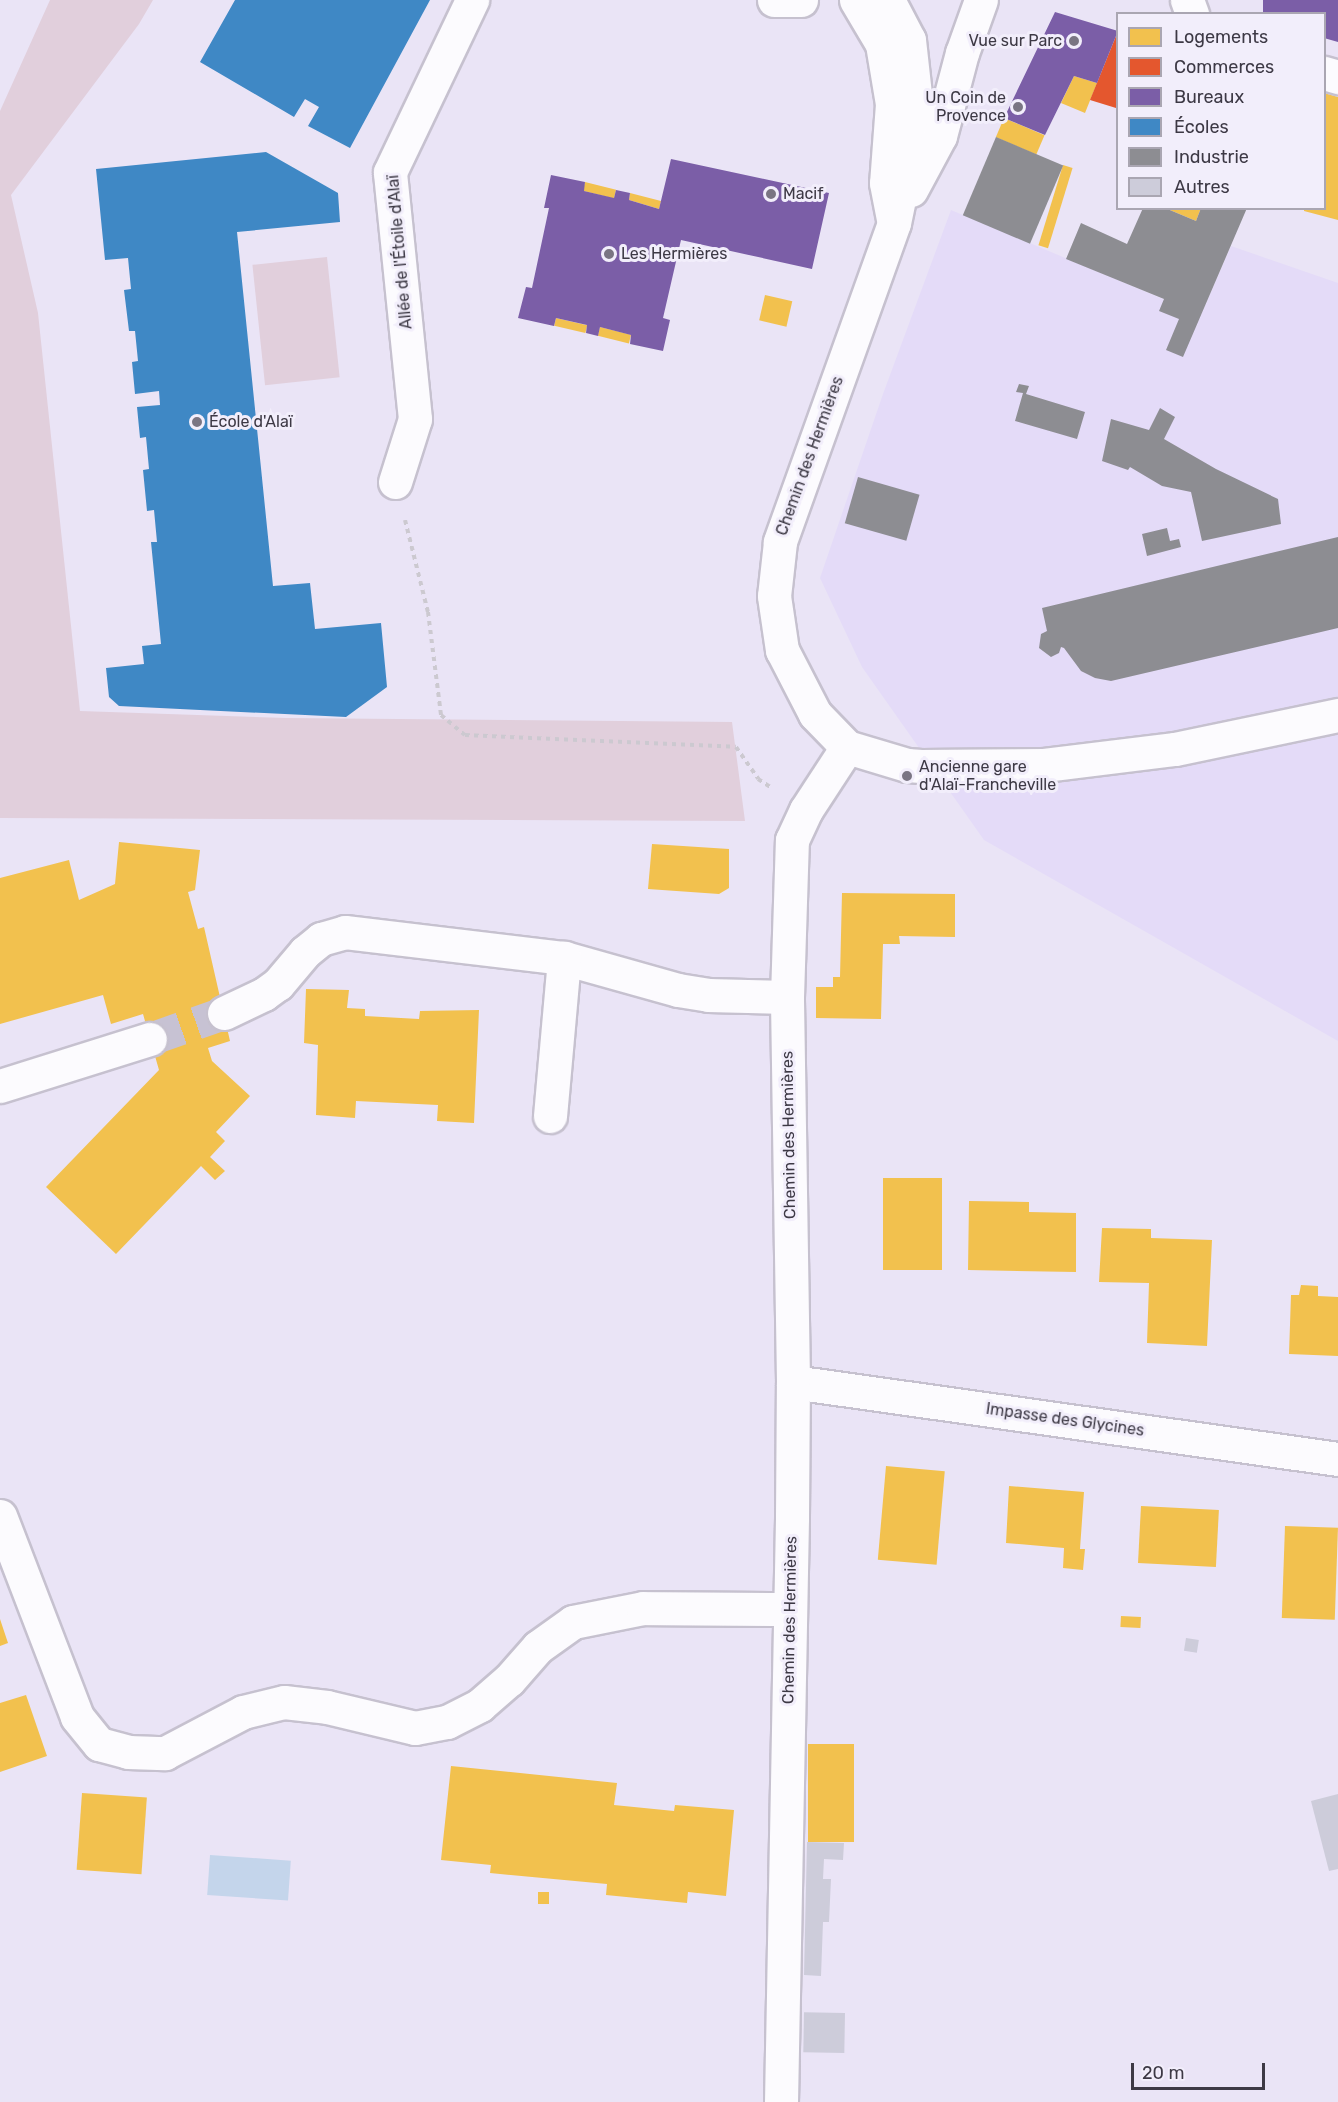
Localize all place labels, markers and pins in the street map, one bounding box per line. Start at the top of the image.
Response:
place label: Vue sur Parc [968,31,1062,51]
marker: Vue sur Parc [1067,34,1081,48]
place label: Un Coin de Provence [925,88,1006,126]
marker: Un Coin de Provence [1011,100,1025,114]
place label: Macif [783,184,823,204]
marker: Macif [764,187,778,201]
place label: Les Hermières [621,244,727,264]
marker: Les Hermières [602,247,616,261]
place label: École d'Alaï [209,412,293,432]
marker: École d'Alaï [190,415,204,429]
place label: Ancienne gare d'Alaï-Francheville [919,757,1056,795]
marker: Ancienne gare d'Alaï-Francheville [900,769,914,783]

